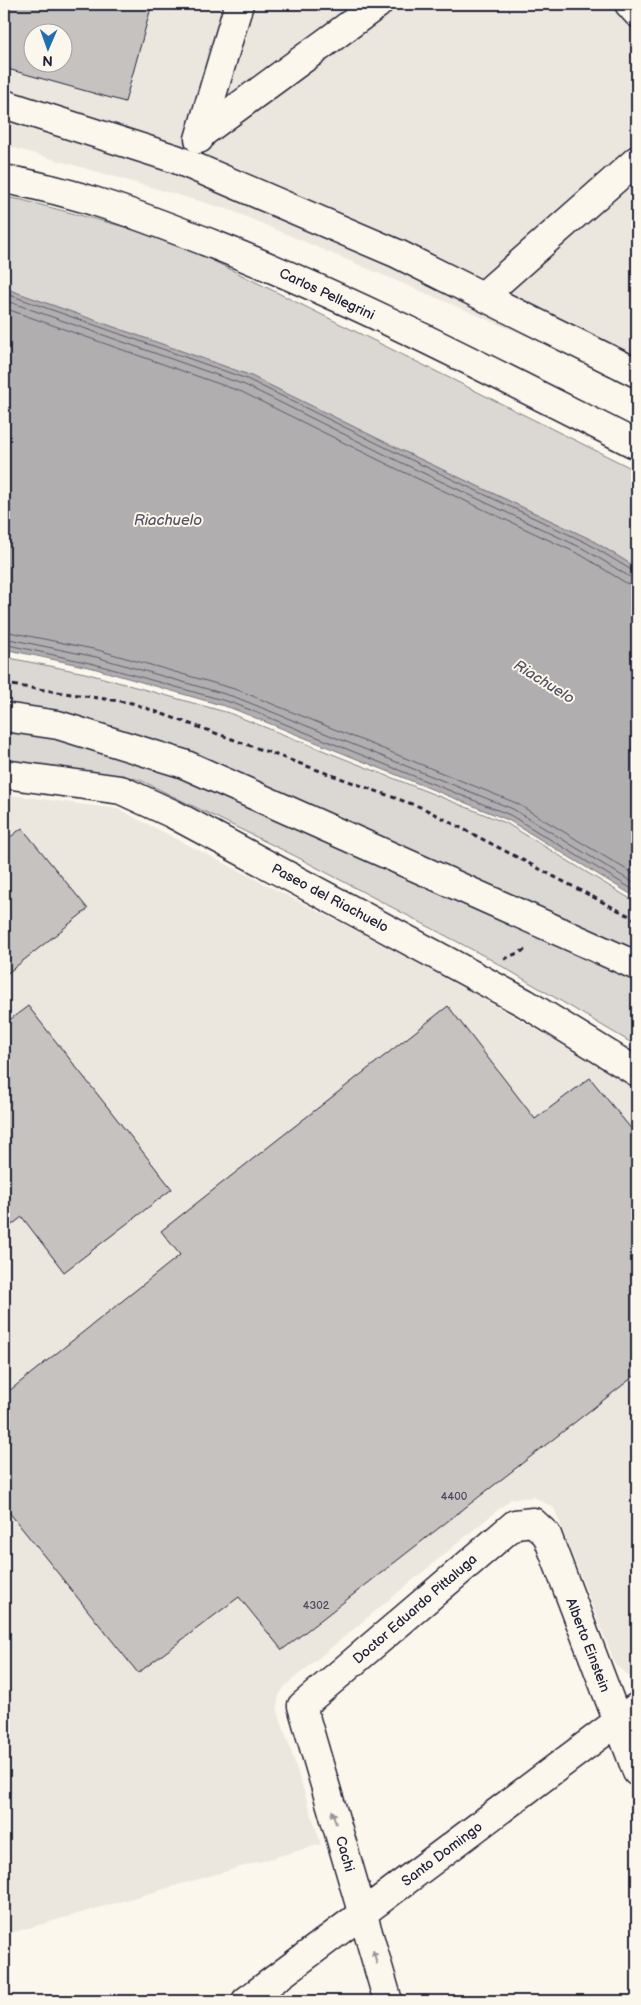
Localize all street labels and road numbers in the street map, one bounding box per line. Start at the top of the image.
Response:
street label: Carlos Pellegrini [277,264,377,324]
street label: Paseo del Riachuelo [269,860,391,936]
street label: Doctor Eduardo Pittaluga [350,1550,481,1667]
street label: Alberto Einstein [562,1596,614,1695]
street label: Santo Domingo [398,1818,486,1890]
street label: Cachi [332,1834,358,1874]

